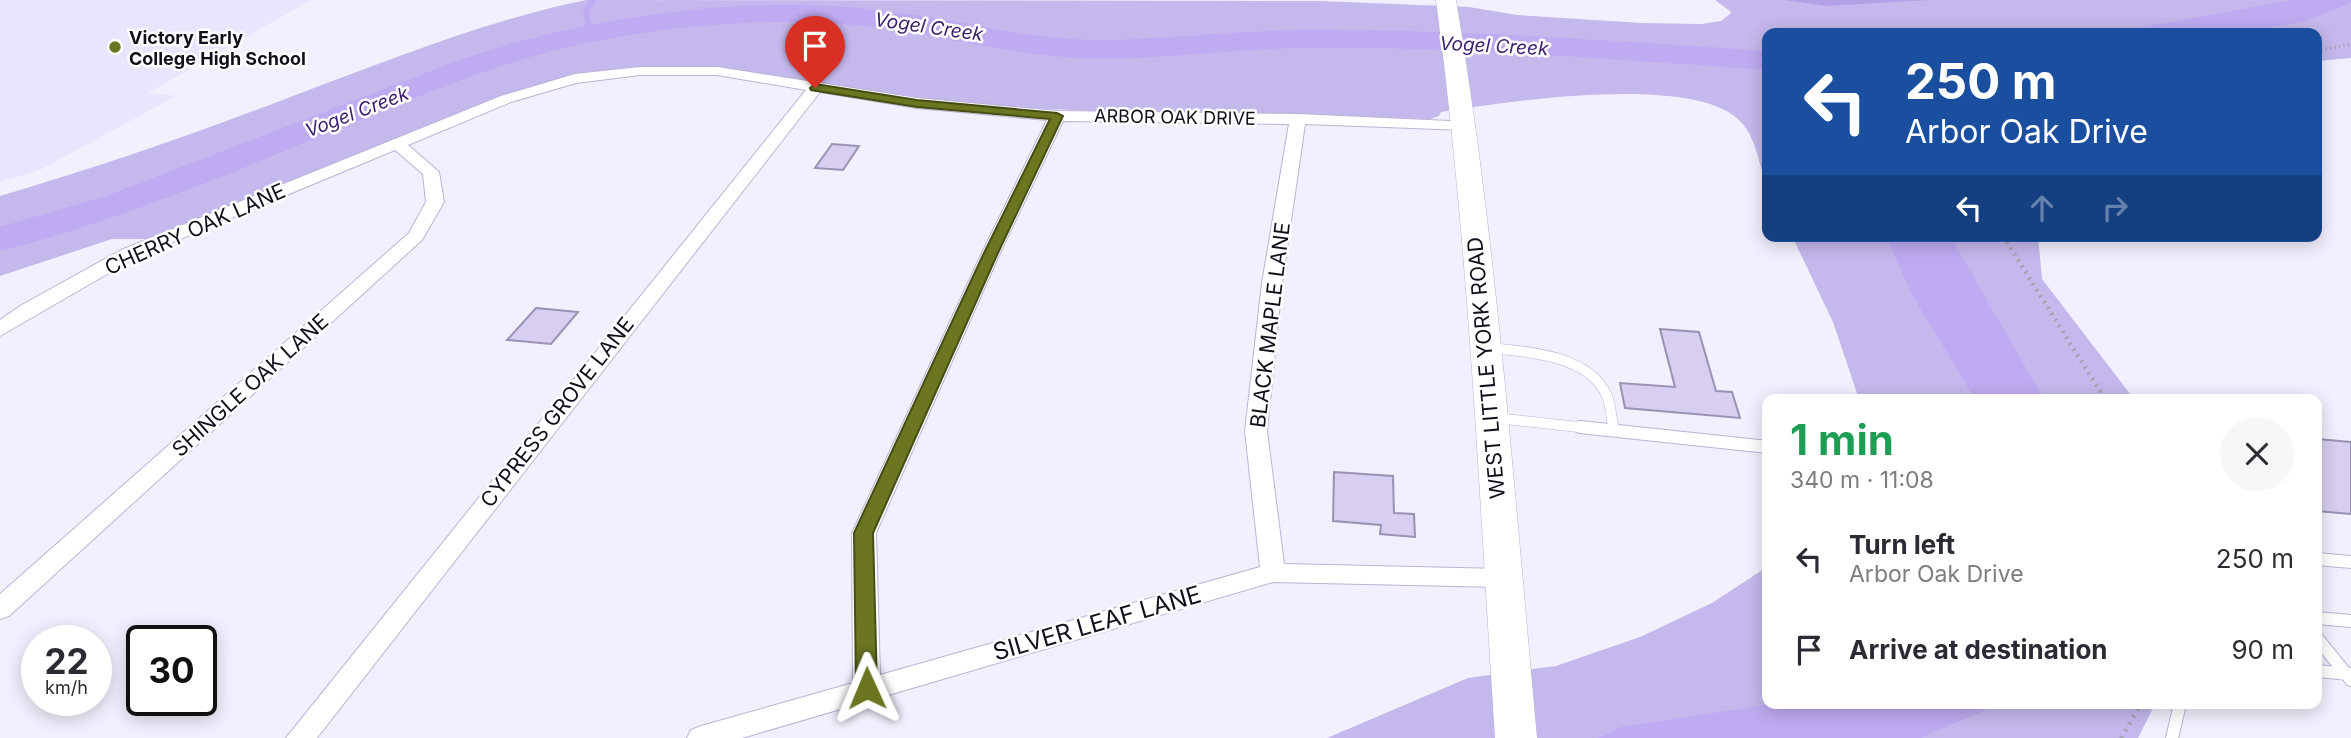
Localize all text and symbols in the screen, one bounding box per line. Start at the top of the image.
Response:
water label: Vogel Creek [873,8,985,46]
pin [785,16,845,88]
place label: Victory Early College High School [129,27,306,69]
icon: arrive [796,27,834,65]
water label: Vogel Creek [1439,32,1550,60]
marker: Victory Early College High School [107,39,123,55]
text: 250 m [1905,52,2057,111]
icon: left [1790,56,1881,147]
water label: Vogel Creek [302,82,413,142]
street label: ARBOR OAK DRIVE [1094,105,1256,129]
text: Arbor Oak Drive [1905,112,2148,151]
street label: CHERRY OAK LANE [101,178,289,280]
icon: left [1950,189,1988,227]
icon: ahead [2023,189,2061,227]
icon: right [2096,189,2134,227]
street label: BLACK MAPLE LANE [1245,221,1295,429]
street label: WEST LITTLE YORK ROAD [1462,236,1510,500]
street label: SHINGLE OAK LANE [167,308,333,462]
street label: CYPRESS GROVE LANE [475,312,639,512]
text: 1 min [1790,414,1894,465]
button: close [2220,417,2294,491]
text: 340 m · 11:08 [1790,466,1934,494]
text: Turn left [1849,529,1955,560]
icon: left [1790,540,1828,578]
text: 250 m [2216,543,2294,574]
text: Arbor Oak Drive [1849,560,2024,588]
street label: SILVER LEAF LANE [990,579,1204,667]
speed limit sign: 30 [126,625,217,716]
icon: arrive [1790,631,1828,669]
text: Arrive at destination [1849,634,2108,665]
text: 90 m [2231,634,2294,665]
text: 22 [44,640,89,682]
position arrow [830,651,904,725]
text: km/h [45,677,88,698]

